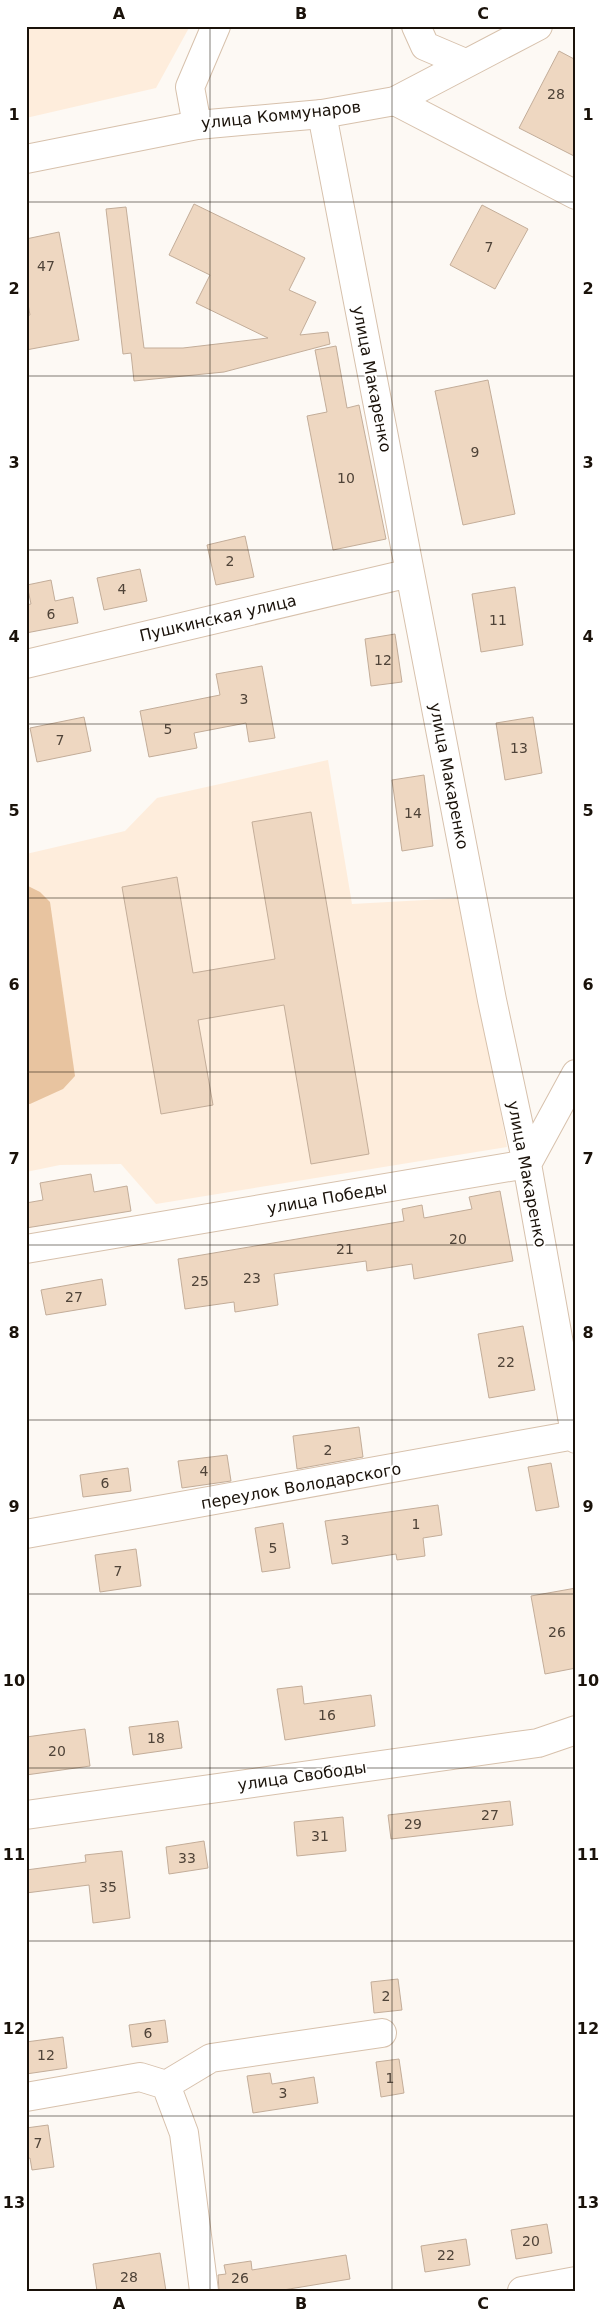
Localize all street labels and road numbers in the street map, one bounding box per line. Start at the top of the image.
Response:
street label: улица Коммунаров [200,97,362,133]
street label: улица Макаренко [348,304,396,454]
street label: Пушкинская улица [138,591,298,645]
street label: улица Макаренко [425,701,473,851]
street label: улица Макаренко [503,1099,551,1249]
street label: улица Победы [266,1178,388,1218]
street label: переулок Володарского [199,1459,403,1513]
street label: улица Свободы [236,1758,368,1794]

